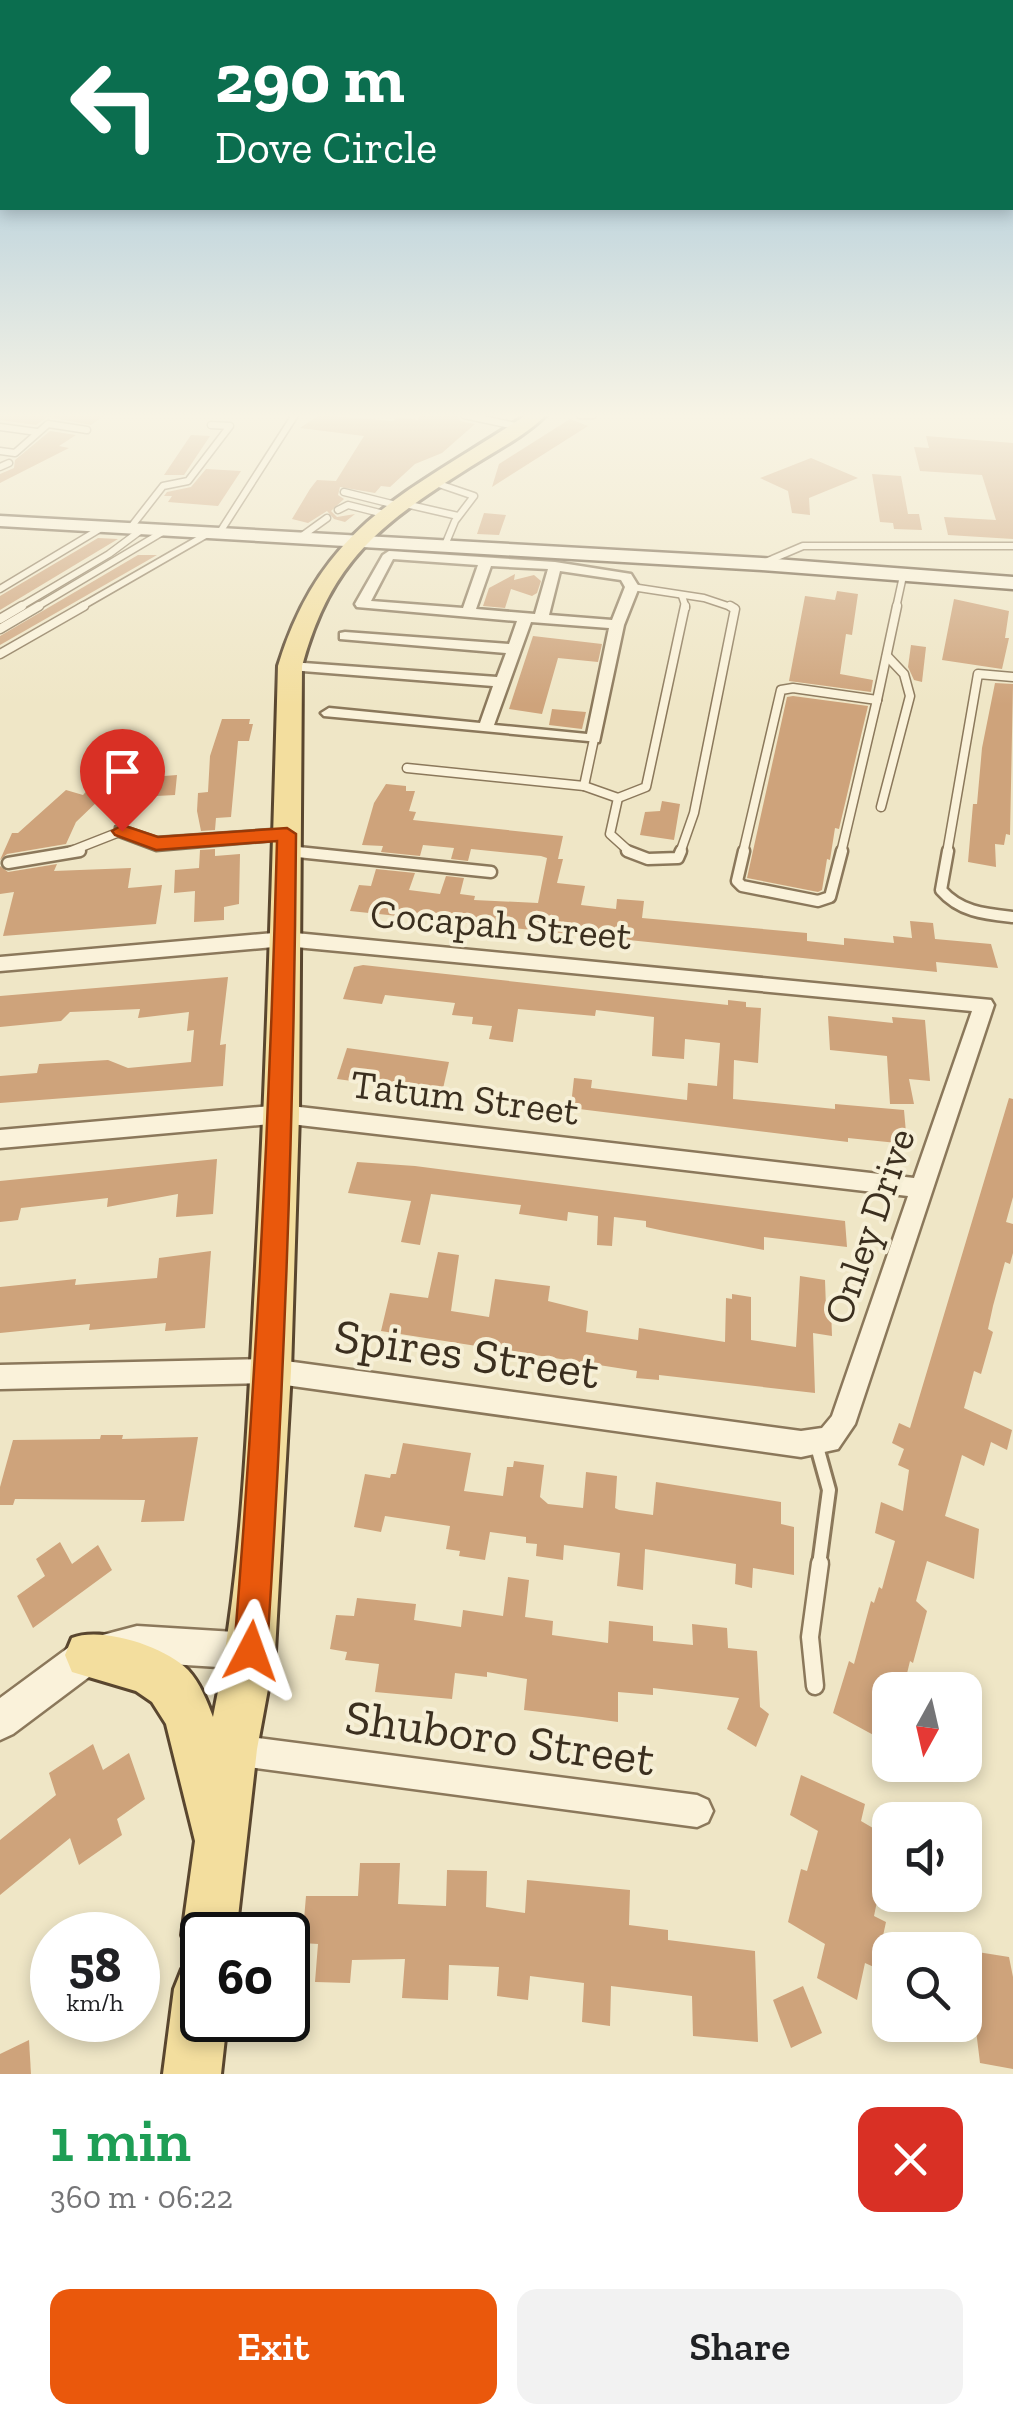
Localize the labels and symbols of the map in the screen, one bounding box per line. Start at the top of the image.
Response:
pin [80,729,165,832]
street label: Cocapah Street [368,889,634,959]
street label: Tatum Street [348,1059,582,1135]
street label: Onley Drive [813,1122,925,1330]
street label: Spires Street [331,1307,603,1400]
position arrow [199,1599,303,1703]
north arrow [872,1672,982,1782]
street label: Shuboro Street [342,1688,658,1787]
speed limit sign: 60 [180,1912,310,2042]

